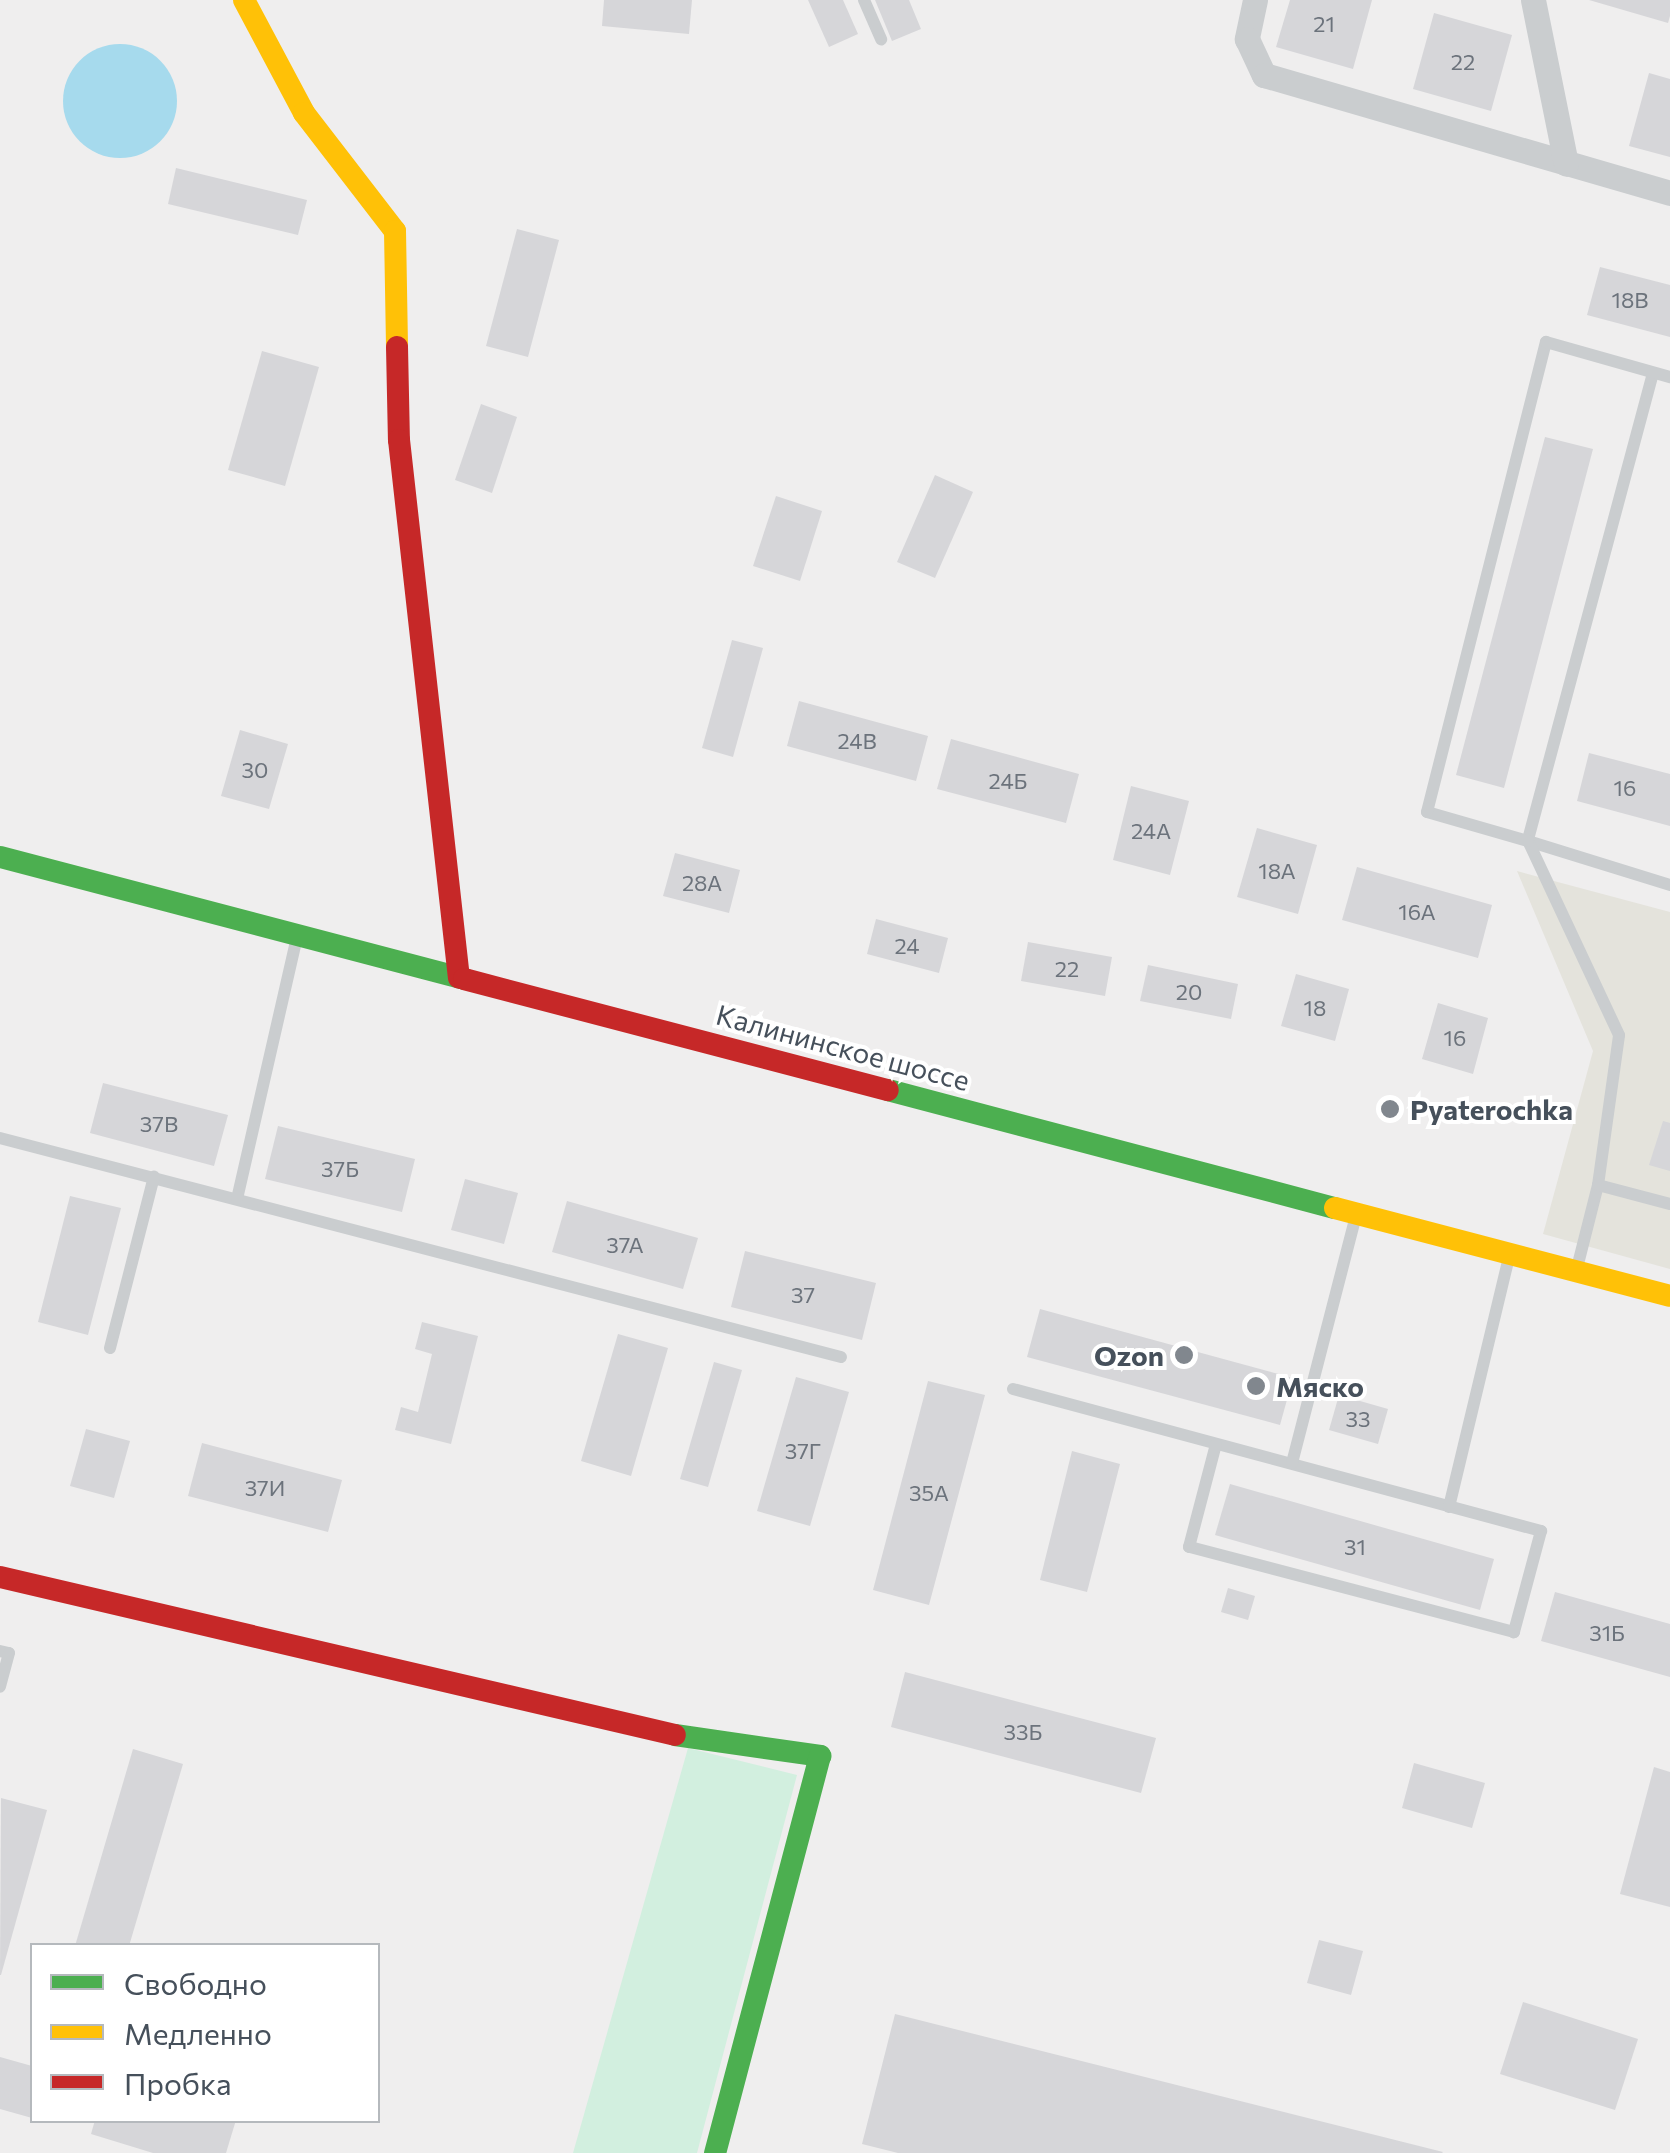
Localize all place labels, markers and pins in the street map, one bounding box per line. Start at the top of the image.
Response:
place label: Pyaterochka [1410,1092,1573,1126]
marker: Pyaterochka [1379,1098,1401,1120]
place label: Ozon [1094,1338,1164,1372]
marker: Ozon [1173,1344,1195,1366]
place label: Мяско [1276,1369,1364,1403]
marker: Мяско [1245,1375,1267,1397]

